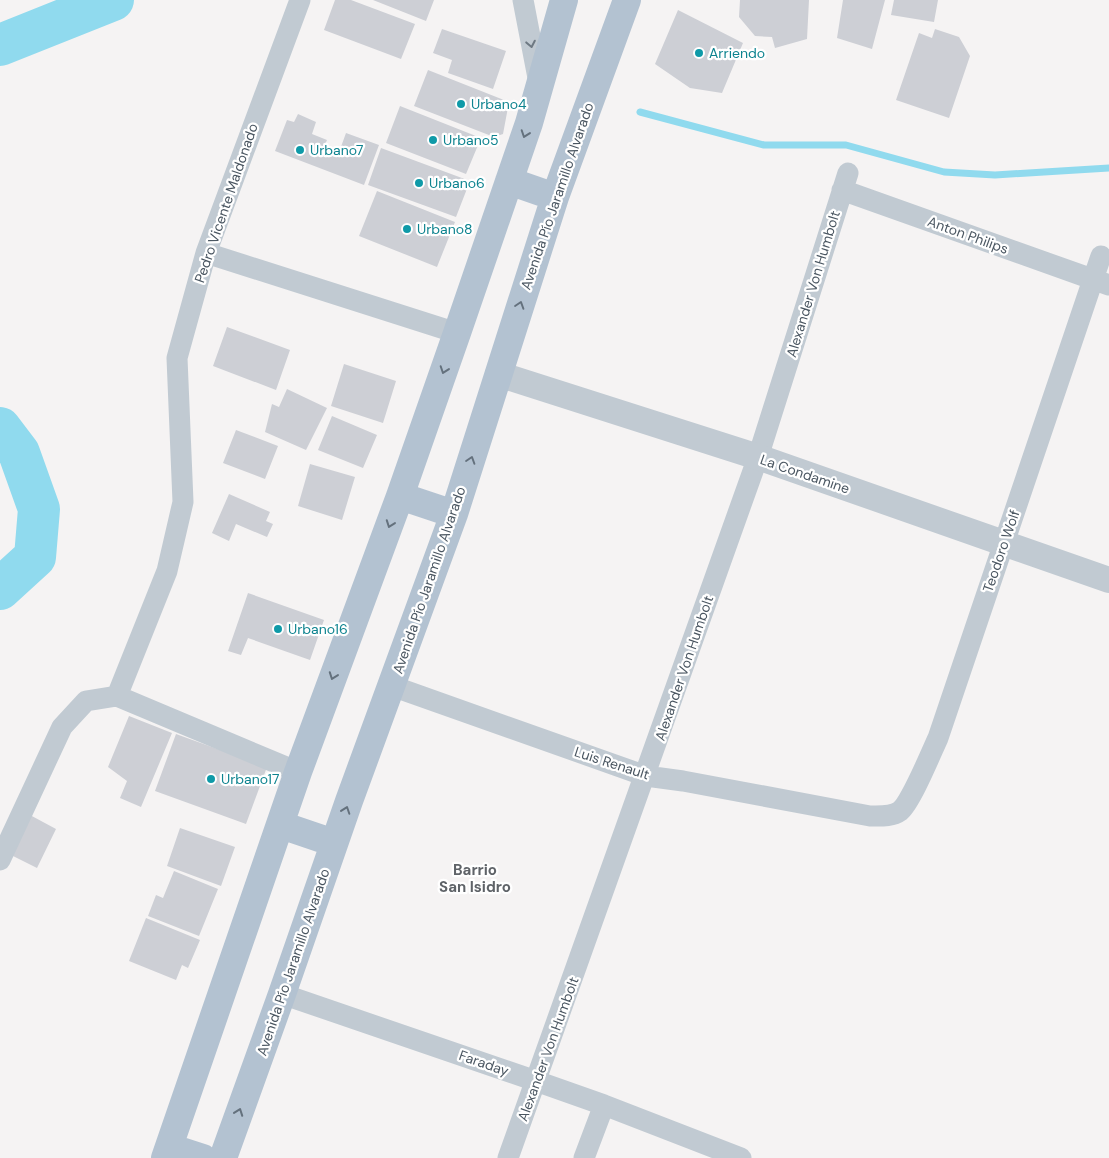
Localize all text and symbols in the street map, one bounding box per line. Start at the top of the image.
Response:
one-way arrow [526,39,536,48]
place label: Arriendo [709,44,765,62]
marker: Arriendo [693,47,705,59]
place label: Urbano4 [471,95,527,113]
marker: Urbano4 [455,98,467,110]
street label: Avenida Pío Jaramillo Alvarado [516,100,598,292]
street label: Pedro Vicente Maldonado [190,121,262,285]
one-way arrow [521,129,531,138]
place label: Urbano5 [443,131,499,149]
marker: Urbano5 [427,134,439,146]
place label: Urbano7 [310,141,364,159]
marker: Urbano7 [294,144,306,156]
place label: Urbano6 [429,174,485,192]
marker: Urbano6 [413,177,425,189]
street label: Alexander Von Humbolt [782,208,844,360]
street label: Anton Philips [925,212,1011,258]
place label: Urbano8 [417,220,473,238]
marker: Urbano8 [401,223,413,235]
one-way arrow [515,301,525,309]
one-way arrow [440,366,450,374]
street label: La Condamine [758,450,852,498]
one-way arrow [466,456,476,464]
street label: Avenida Pío Jaramillo Alvarado [388,484,470,676]
street label: Teodoro Wolf [979,507,1024,595]
one-way arrow [386,519,396,527]
street label: Alexander Von Humbolt [651,593,717,743]
place label: Urbano16 [288,620,348,638]
marker: Urbano16 [272,623,284,635]
one-way arrow [329,671,339,680]
street label: Luis Renault [572,742,652,784]
place label: Urbano17 [221,770,279,788]
marker: Urbano17 [205,773,217,785]
one-way arrow [340,807,350,815]
district label: Barrio San Isidro [439,860,511,897]
street label: Avenida Pío Jaramillo Alvarado [252,866,334,1058]
street label: Alexander Von Humbolt [513,974,583,1124]
street label: Faraday [457,1046,511,1080]
one-way arrow [233,1108,243,1117]

